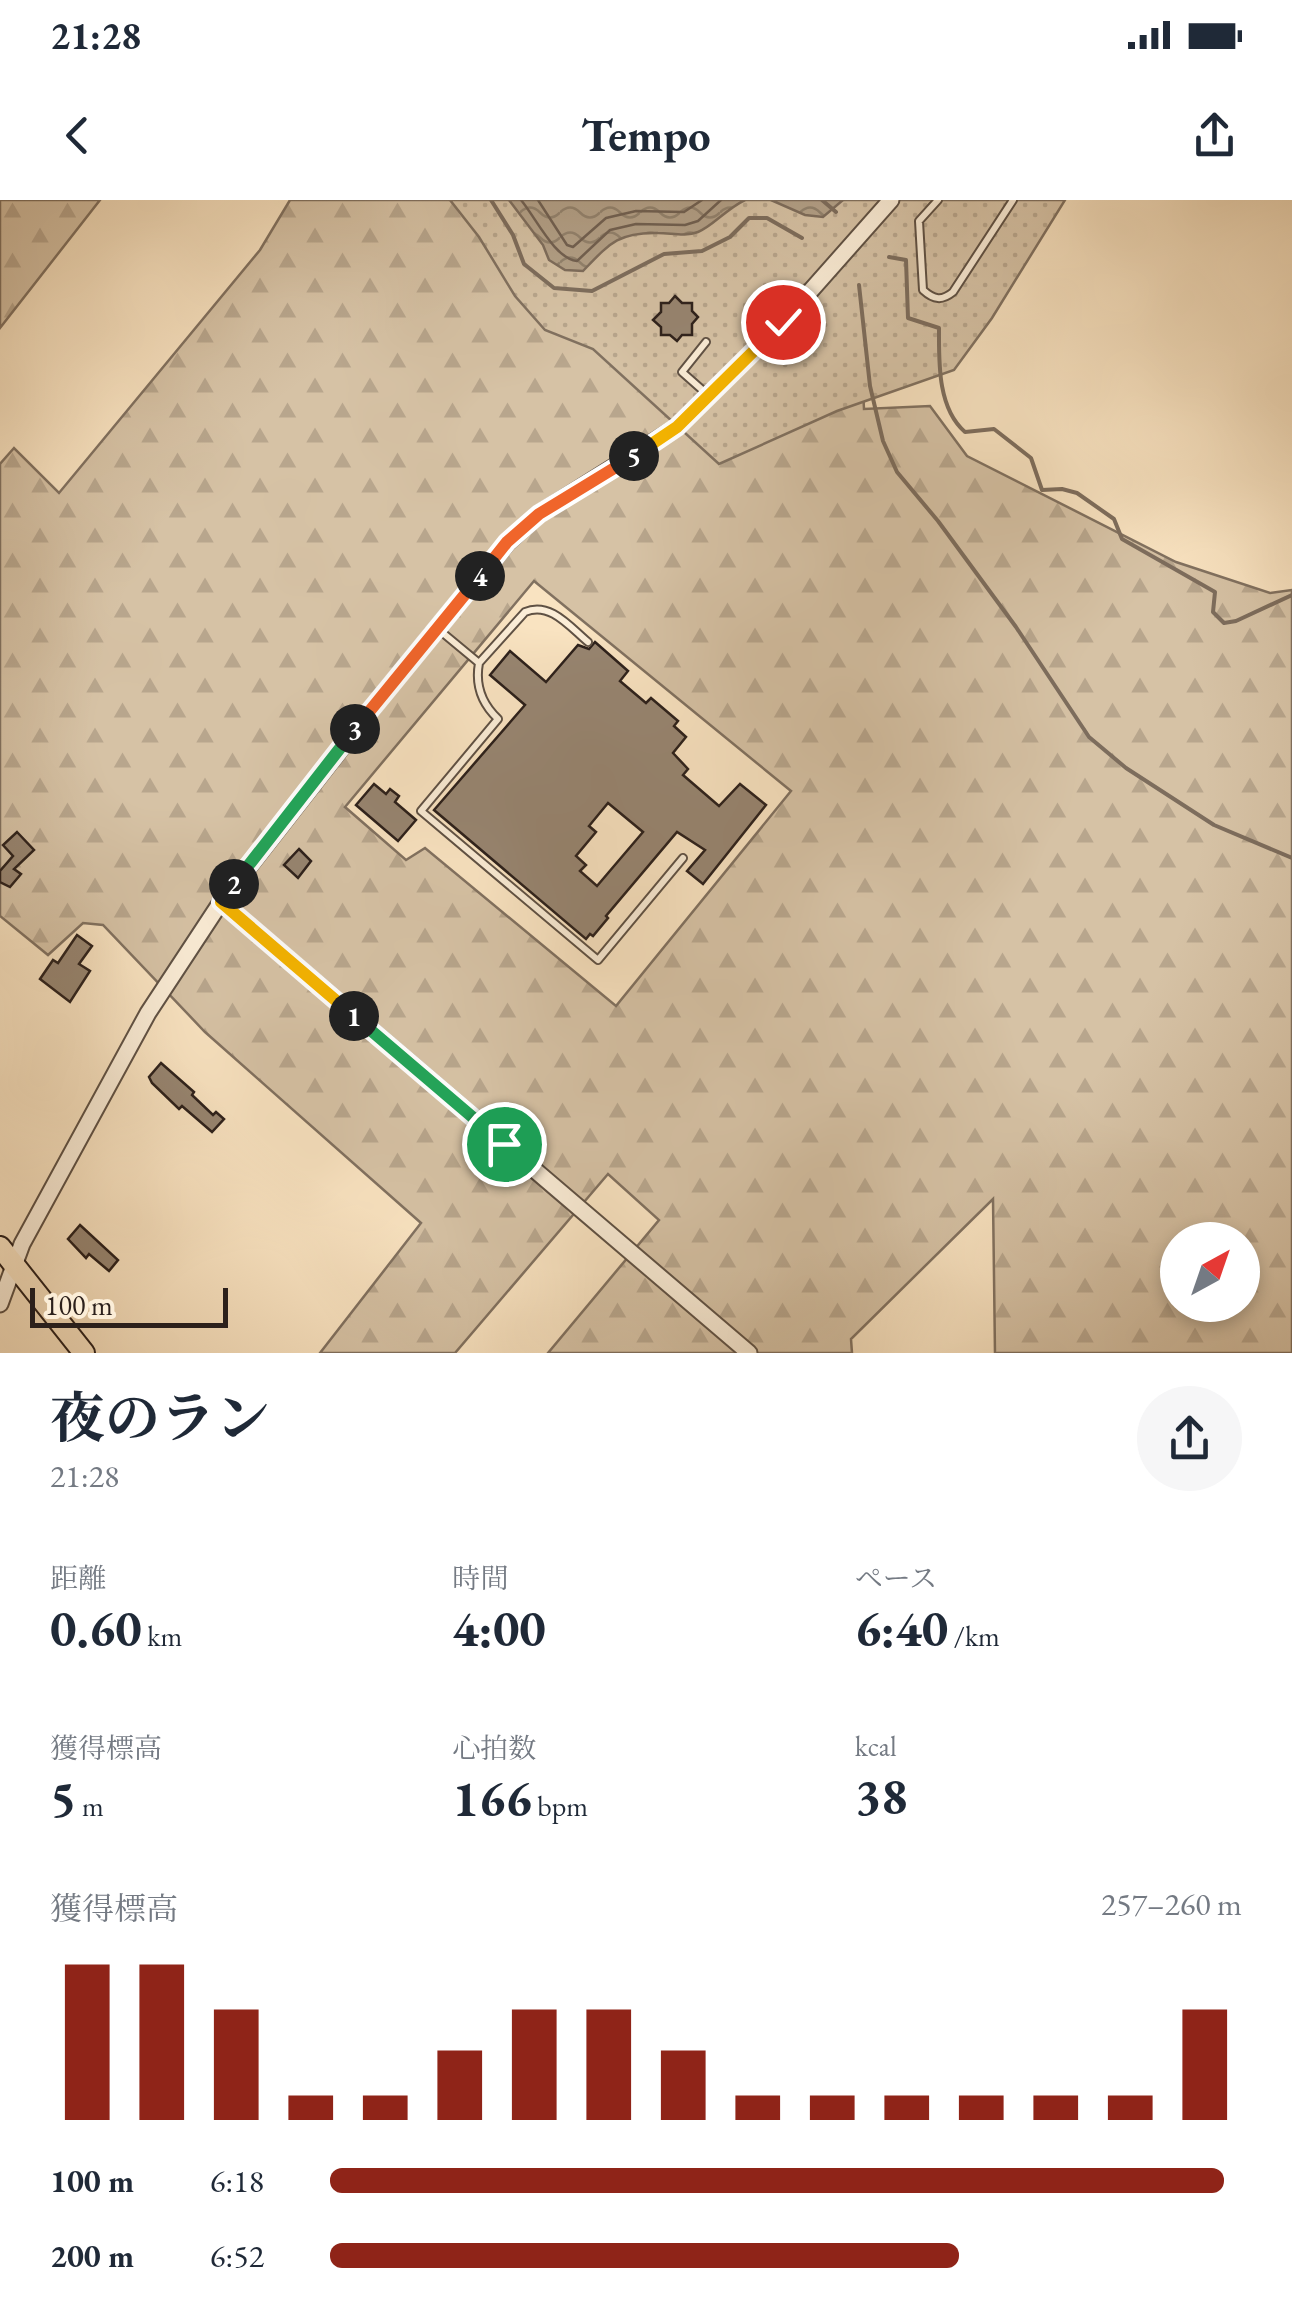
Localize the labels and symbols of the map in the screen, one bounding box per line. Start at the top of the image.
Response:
pin [741,280,826,365]
pin: 5 [609,431,659,481]
pin: 4 [455,551,505,601]
pin: 3 [330,704,380,754]
pin: 2 [209,859,259,909]
pin: 1 [329,991,379,1041]
pin [462,1102,547,1187]
north arrow [1160,1222,1260,1322]
scale bar [30,1283,228,1328]

